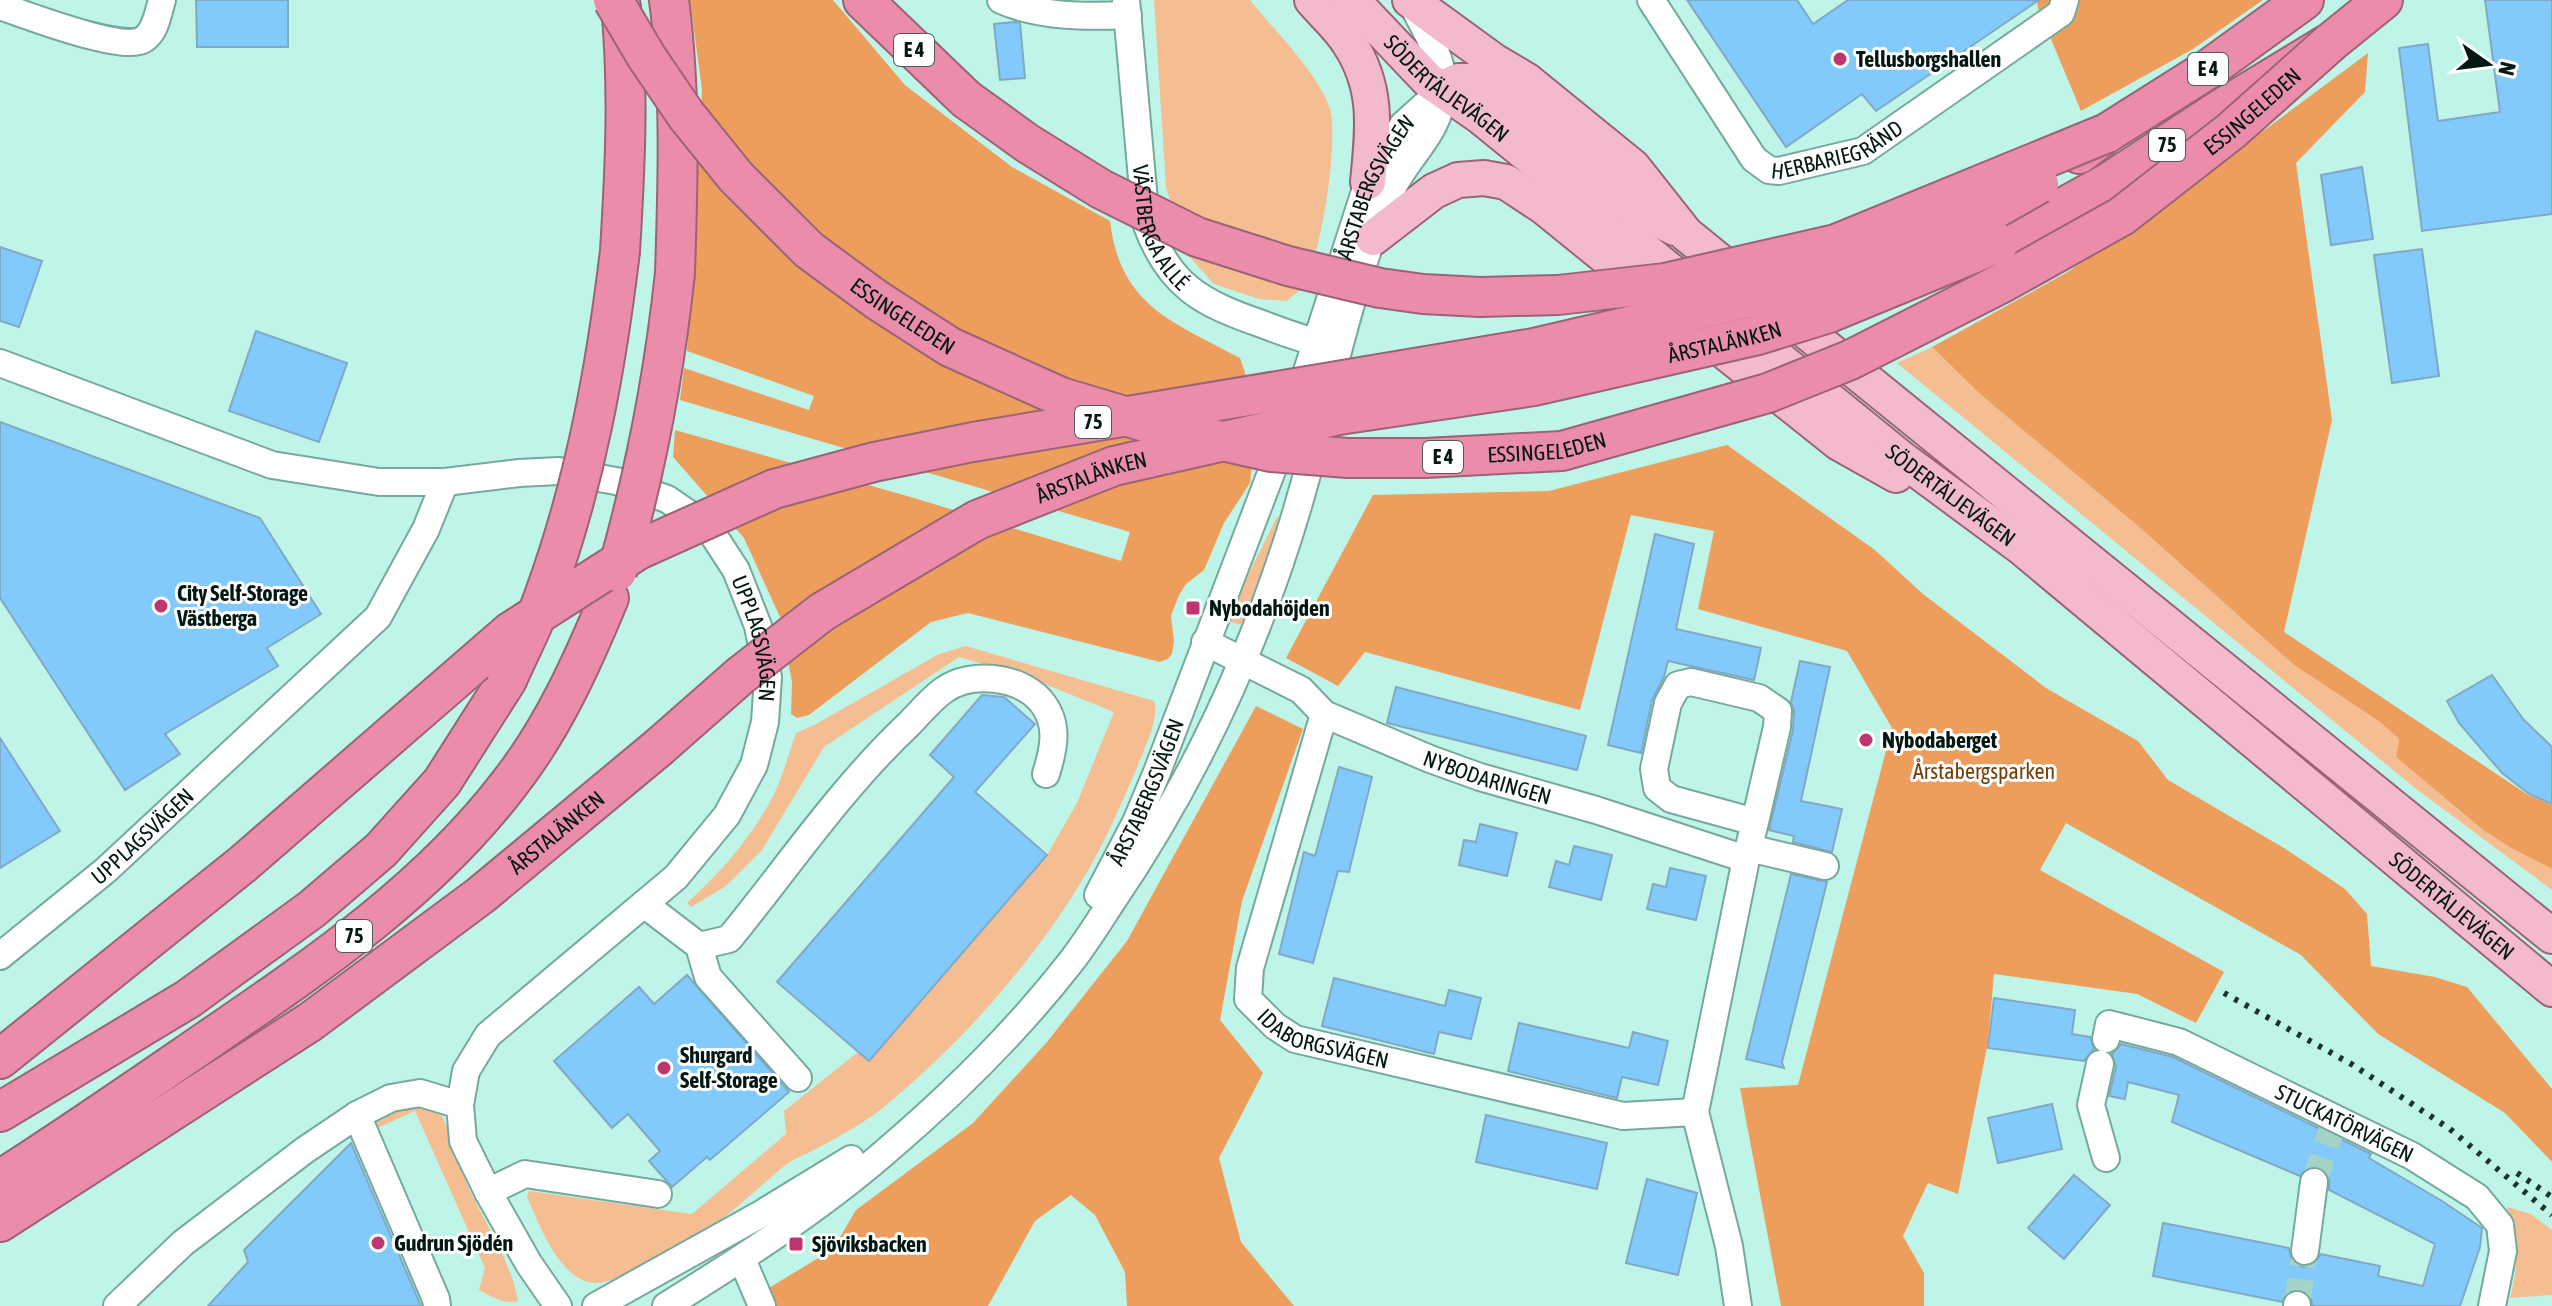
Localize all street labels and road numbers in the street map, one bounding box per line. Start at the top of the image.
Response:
street label: SÖDERTÄLJEVÄGEN [1379,29,1514,147]
road number: E 4 [894,34,934,66]
road number: E 4 [2188,53,2228,85]
street label: ESSINGELEDEN [2198,62,2306,160]
street label: ÅRSTABERGSVÄGEN [1331,109,1419,263]
street label: HERBARIEGRÄND [1770,115,1907,184]
road number: 75 [2149,129,2185,161]
street label: VÄSTBERGA ALLÉ [1128,164,1195,296]
street label: ESSINGELEDEN [845,272,960,360]
street label: ÅRSTALÄNKEN [1665,316,1785,368]
road number: 75 [1075,406,1111,438]
street label: ESSINGELEDEN [1487,426,1609,468]
street label: SÖDERTÄLJEVÄGEN [1881,438,2021,551]
road number: E 4 [1423,441,1463,473]
street label: ÅRSTALÄNKEN [1032,446,1149,508]
street label: UPPLAGSVÄGEN [726,571,781,702]
street label: ÅRSTABERGSVÄGEN [1103,715,1189,870]
street label: NYBODARINGEN [1420,745,1554,810]
street label: UPPLAGSVÄGEN [86,783,199,890]
street label: ÅRSTALÄNKEN [504,785,609,879]
street label: SÖDERTÄLJEVÄGEN [2384,846,2520,965]
road number: 75 [336,920,372,952]
street label: IDABORGSVÄGEN [1252,1003,1391,1074]
street label: STUCKATÖRVÄGEN [2271,1078,2418,1168]

